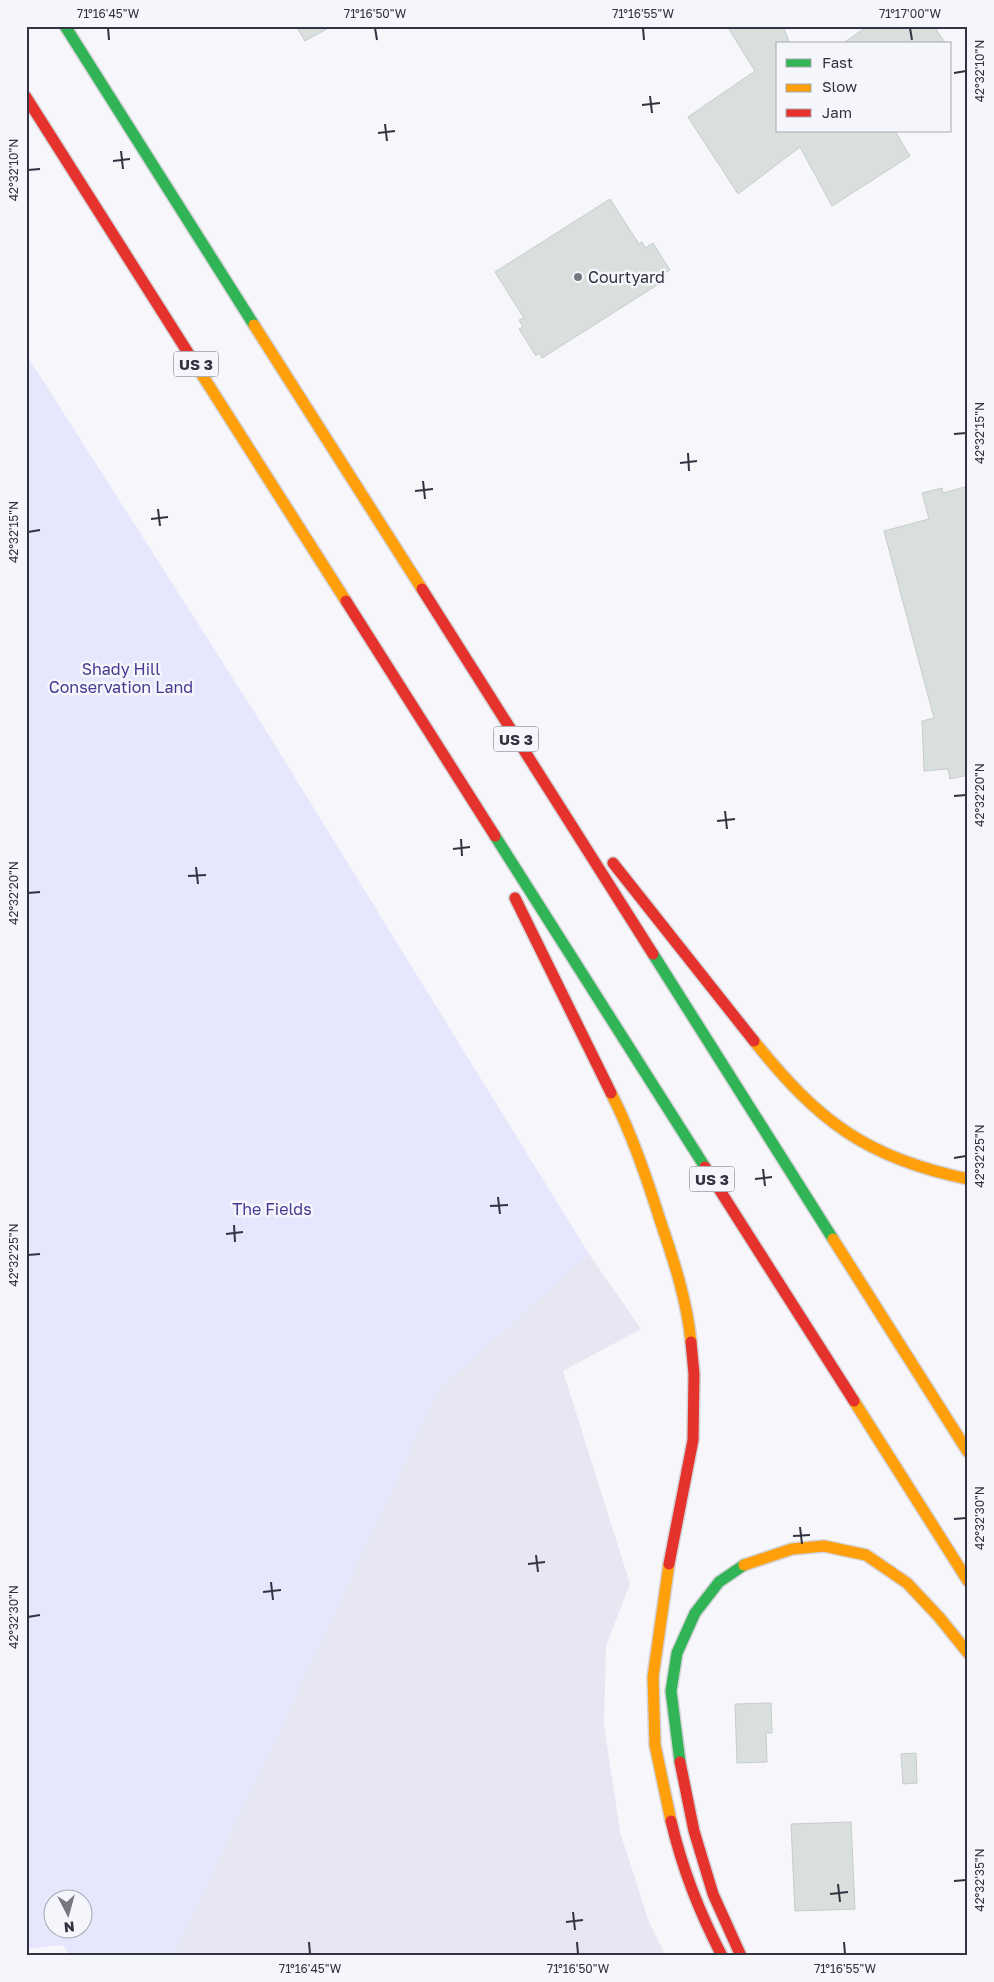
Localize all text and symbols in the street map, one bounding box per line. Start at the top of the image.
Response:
text: 71°16'45"W [77,6,140,21]
text: 71°16'50"W [344,6,407,21]
text: 71°16'55"W [612,6,674,21]
text: 71°17'00"W [879,6,941,21]
text: 42°32'10"N [972,40,987,102]
legend [776,42,952,132]
text: Fast [822,53,853,71]
text: Slow [822,77,857,95]
text: Jam [822,103,852,121]
text: 42°32'10"N [6,139,21,201]
place label: Courtyard [588,267,665,287]
marker: Courtyard [572,271,584,283]
road number: US 3 [174,352,218,376]
text: 42°32'15"N [972,402,987,464]
text: 42°32'15"N [6,501,21,563]
park label: Shady Hill Conservation Land [49,659,193,697]
road number: US 3 [494,726,538,752]
text: 42°32'20"N [972,763,987,827]
text: 42°32'20"N [6,861,21,925]
text: 42°32'25"N [972,1124,987,1188]
road number: US 3 [690,1166,734,1192]
park label: The Fields [232,1199,312,1219]
text: 42°32'25"N [6,1223,21,1287]
text: 42°32'30"N [972,1486,987,1550]
text: 42°32'30"N [6,1585,21,1649]
text: 42°32'35"N [972,1848,987,1912]
north arrow [42,1890,92,1940]
text: N [63,1918,76,1936]
text: 71°16'45"W [279,1961,342,1976]
text: 71°16'50"W [547,1961,610,1976]
text: 71°16'55"W [814,1961,876,1976]

